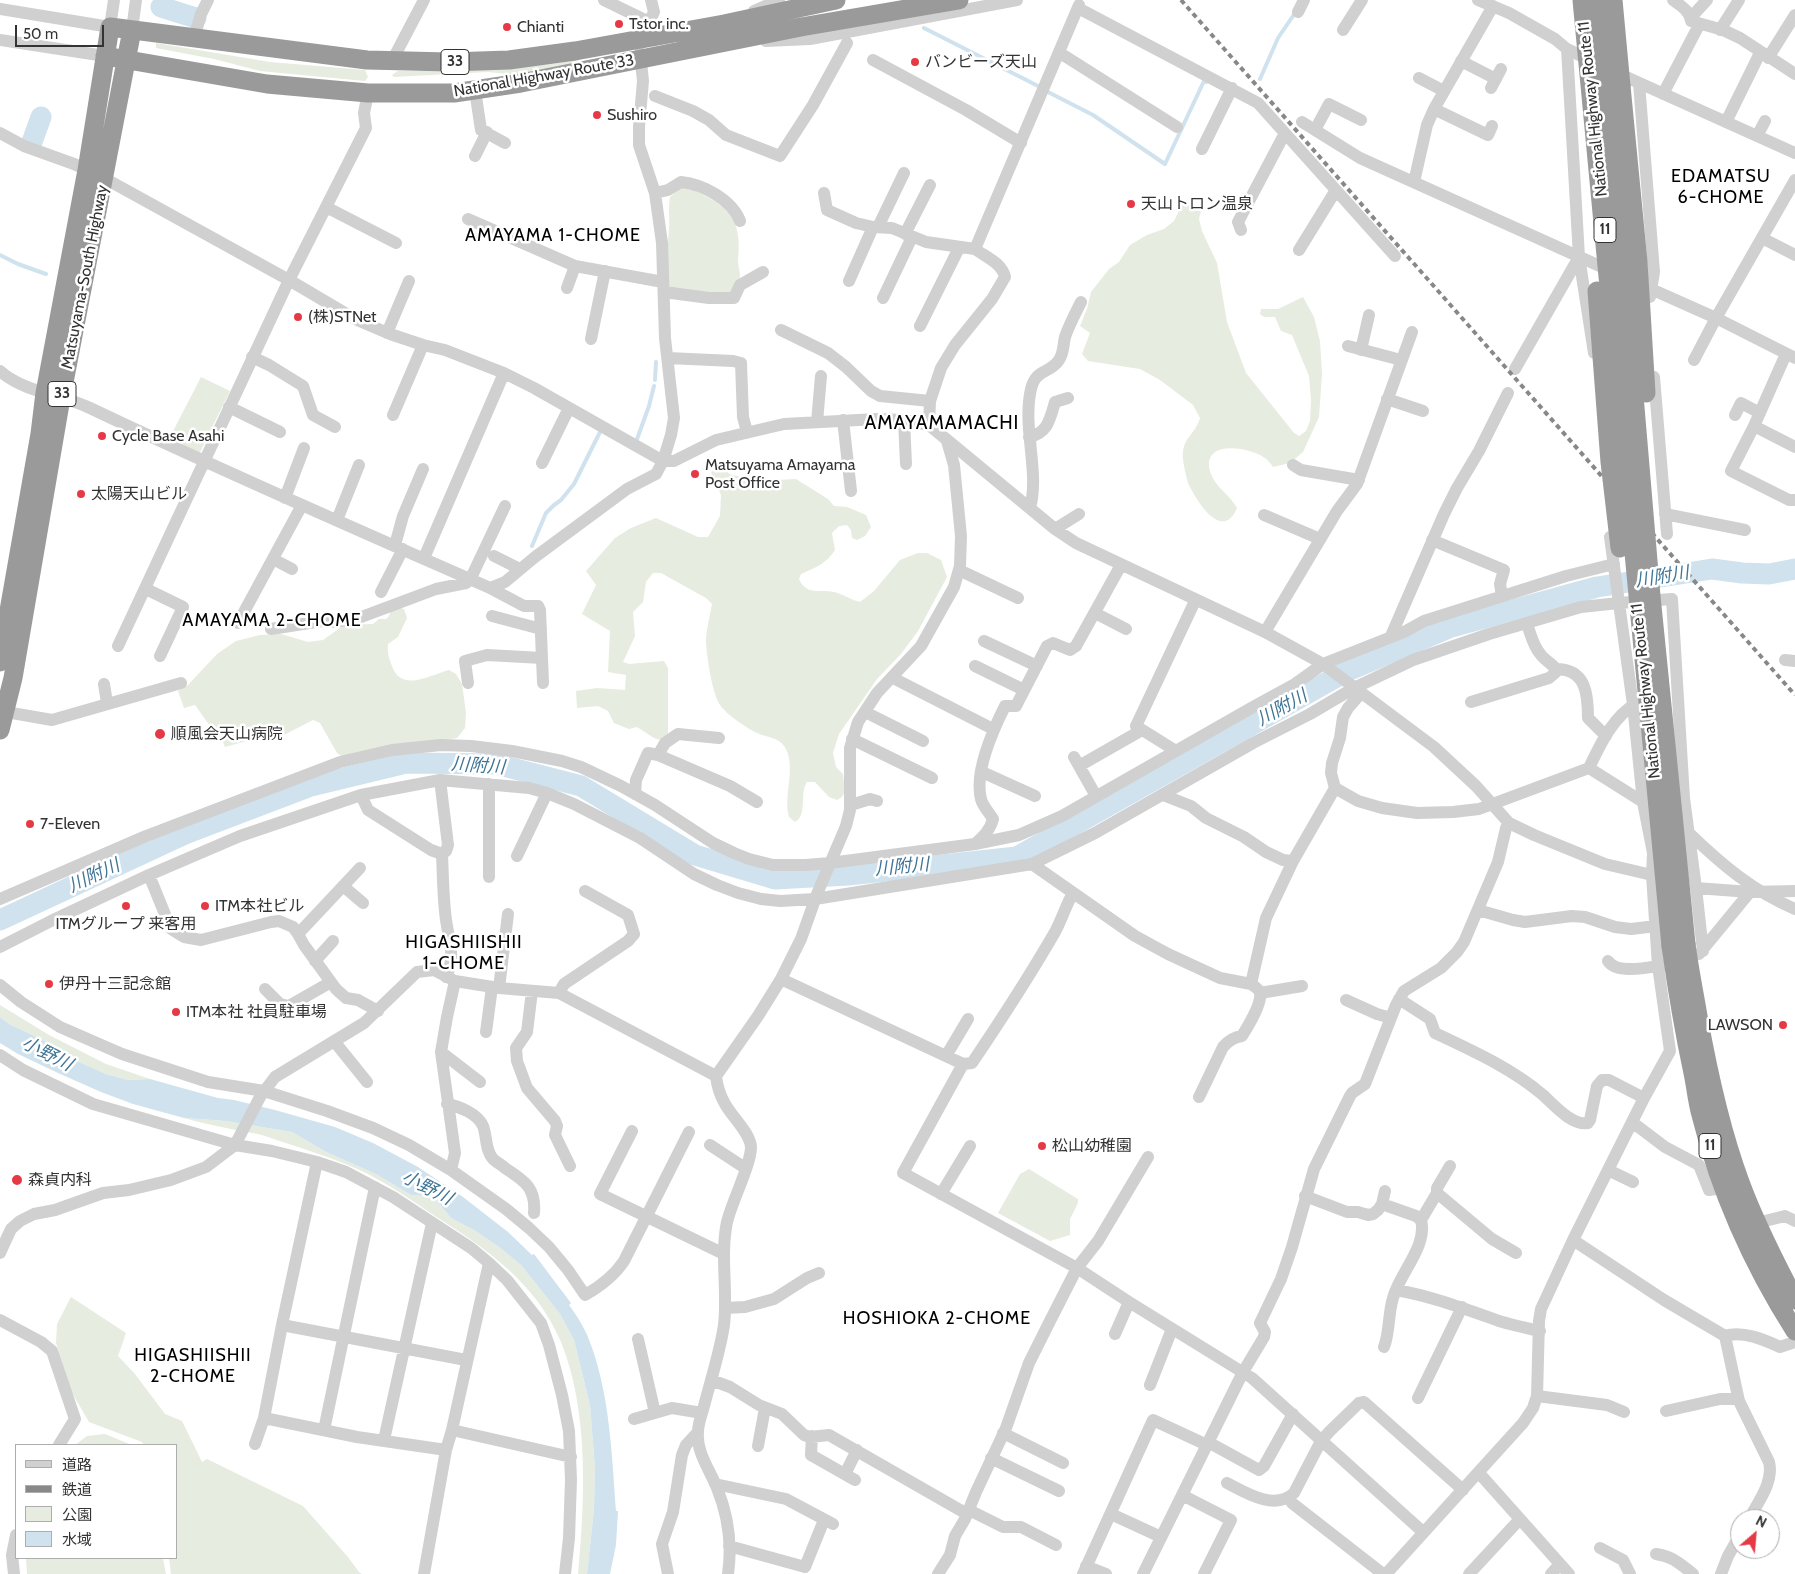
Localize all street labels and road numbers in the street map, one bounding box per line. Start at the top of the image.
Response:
street label: National Highway Route 11 [1574,21,1612,197]
road number: 33 [441,50,469,74]
street label: National Highway Route 33 [452,51,636,101]
street label: Matsuyama-South Highway [58,183,112,371]
road number: 11 [1594,218,1616,242]
road number: 33 [48,382,76,406]
street label: National Highway Route 11 [1627,603,1665,779]
road number: 11 [1699,1134,1721,1158]

